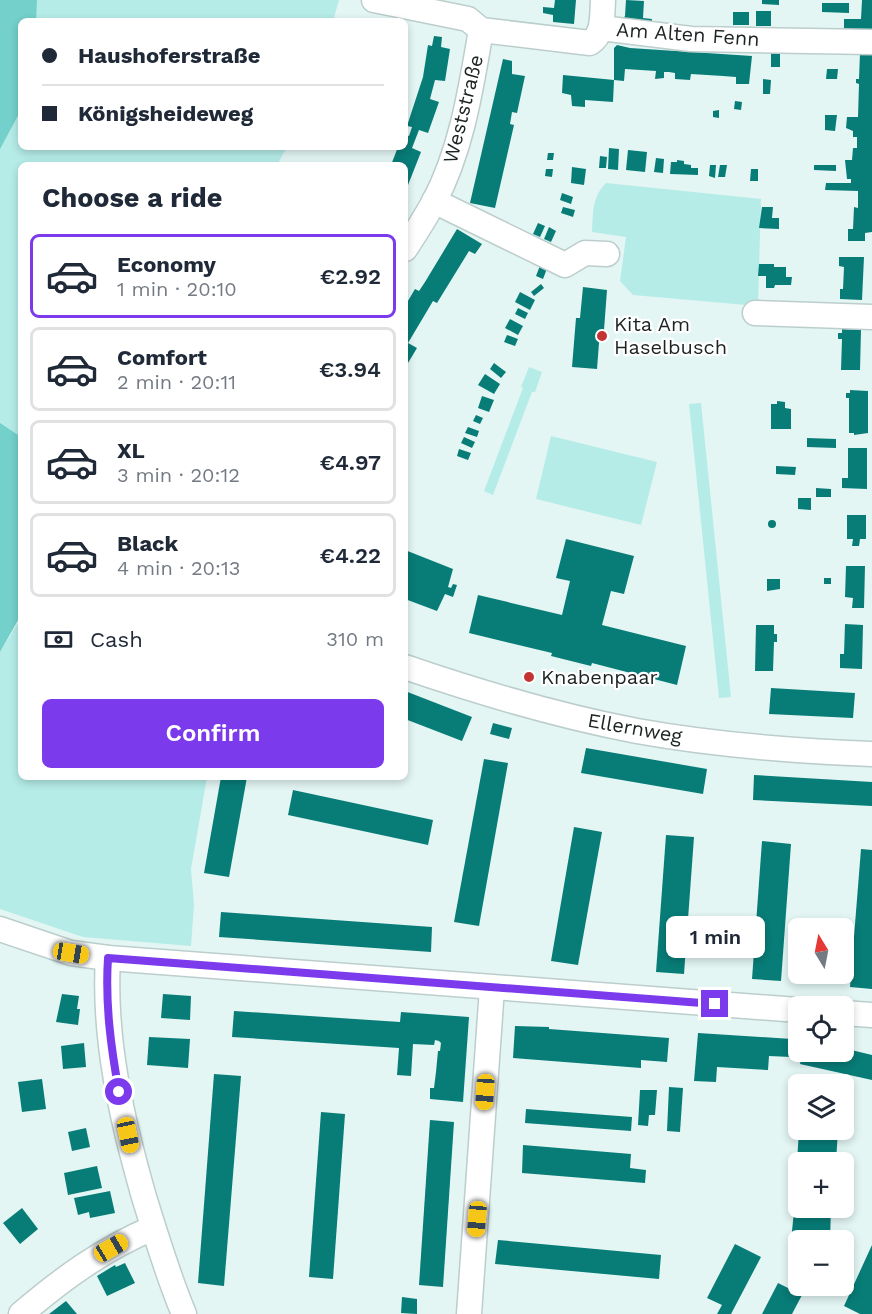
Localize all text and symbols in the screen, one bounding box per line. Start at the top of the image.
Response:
street label: Am Alten Fenn [615,17,761,51]
text: Haushoferstraße [78,43,260,68]
street label: Weststraße [438,52,488,166]
text: Königsheideweg [78,101,253,126]
text: Choose a ride [42,182,222,214]
icon: car [45,249,99,303]
text: Economy [117,252,216,277]
text: €2.92 [320,264,381,289]
text: 1 min · 20:10 [117,277,237,301]
place label: Kita Am Haselbusch [614,312,727,359]
marker: Kita Am Haselbusch [595,329,609,343]
icon: car [45,342,99,396]
text: Comfort [117,345,207,370]
text: €3.94 [319,357,381,382]
text: 2 min · 20:11 [117,370,236,394]
icon: car [45,435,99,489]
text: XL [117,438,145,463]
text: €4.97 [320,450,381,475]
text: 3 min · 20:12 [117,463,240,487]
icon: car [45,528,99,582]
text: Black [117,531,178,556]
text: €4.22 [320,543,381,568]
text: 4 min · 20:13 [117,556,240,580]
icon: cash [42,623,75,656]
text: Cash [90,627,143,652]
text: 310 m [326,627,384,651]
place label: Knabenpaar [541,665,658,689]
marker: Knabenpaar [522,670,536,684]
button: Confirm [42,699,384,768]
street label: Ellernweg [586,708,684,748]
callout: 1 min [666,917,764,959]
north arrow [788,918,854,984]
map controls [788,918,854,1296]
text: 1 min [690,925,741,949]
car [52,941,90,965]
route end [701,990,728,1017]
button: locate [788,996,854,1062]
car [475,1073,495,1111]
button: layers [788,1074,854,1140]
route start [105,1078,132,1105]
car [115,1116,141,1154]
button: + [788,1152,854,1218]
car [466,1200,488,1238]
button: − [788,1230,854,1296]
car [91,1231,131,1265]

